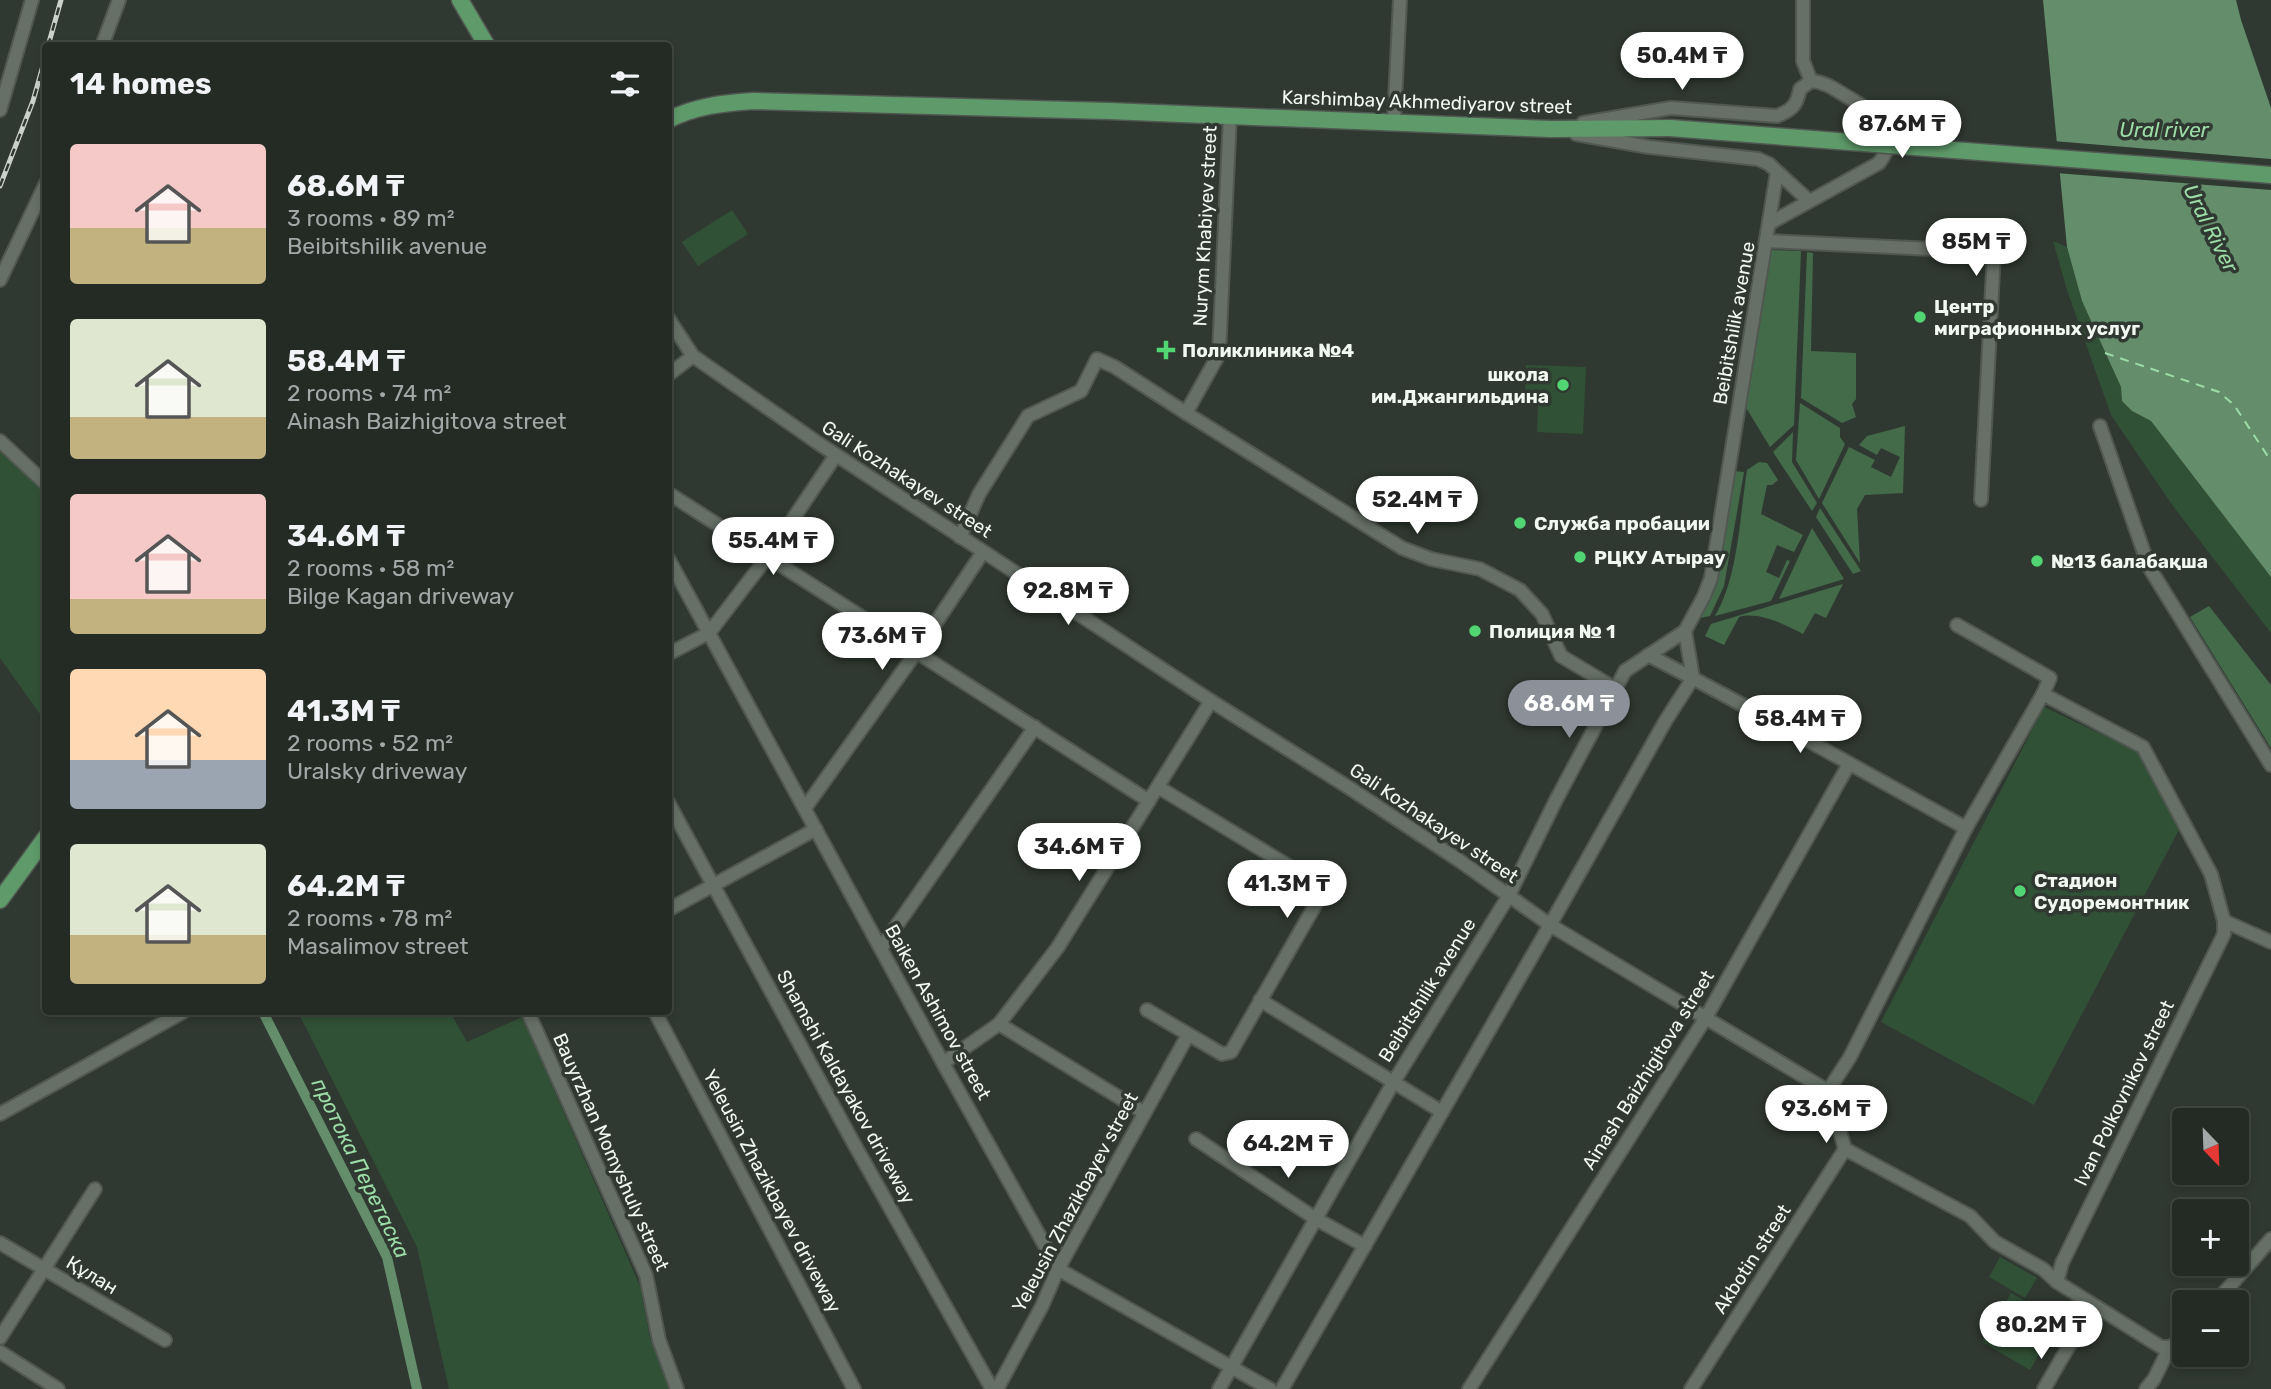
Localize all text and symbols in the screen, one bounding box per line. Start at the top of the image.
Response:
pin: 50.4M ₸ [1617,32,1747,92]
text: 50.4M ₸ [1637,41,1727,69]
icon: filters [606,65,644,103]
text: 14 homes [70,66,212,102]
street label: Karshimbay Akhmediyarov street [1281,85,1573,119]
pin: 87.6M ₸ [1837,100,1967,160]
text: 87.6M ₸ [1858,109,1946,137]
water label: Ural river [2119,117,2210,142]
street label: Nurym Khabiyev street [1188,124,1222,327]
text: 68.6M ₸ [287,168,405,204]
icon: home [126,172,210,256]
water label: Ural River [2178,180,2244,277]
text: 3 rooms · 89 m² [287,204,455,232]
pin: 85M ₸ [1927,218,2025,278]
text: 85M ₸ [1942,227,2010,255]
text: Beibitshilik avenue [287,232,487,260]
street label: Beibitshilik avenue [1708,240,1760,406]
place label: Центр миграфионных услуг [1934,295,2140,340]
marker: Центр миграфионных услуг [1912,309,1928,325]
place label: Поликлиника №4 [1182,339,1354,362]
marker: Поликлиника №4 [1156,340,1176,360]
text: 58.4M ₸ [287,343,405,379]
icon: home [126,347,210,431]
place label: школа им.Джангильдина [1371,363,1549,408]
marker: школа им.Джангильдина [1555,377,1571,393]
text: 2 rooms · 74 m² [287,379,451,407]
text: Ainash Baizhigitova street [287,407,566,435]
street label: Gali Kozhakayev street [818,415,997,543]
pin: 52.4M ₸ [1352,476,1482,536]
text: 52.4M ₸ [1372,485,1462,513]
place label: Служба пробации [1534,512,1710,535]
marker: Служба пробации [1512,515,1528,531]
text: 34.6M ₸ [287,518,405,554]
pin: 55.4M ₸ [708,518,838,577]
icon: home [126,522,210,606]
text: 55.4M ₸ [728,526,818,554]
place label: РЦКУ Атырау [1594,546,1725,569]
marker: РЦКУ Атырау [1572,549,1588,565]
place label: №13 балабақша [2051,550,2208,573]
marker: №13 балабақша [2029,553,2045,569]
text: 2 rooms · 58 m² [287,554,454,582]
pin: 92.8M ₸ [1003,568,1133,627]
text: 92.8M ₸ [1023,576,1113,604]
text: Bilge Kagan driveway [287,582,514,610]
pin: 73.6M ₸ [817,612,947,672]
place label: Полиция № 1 [1489,620,1615,643]
text: 73.6M ₸ [838,621,926,649]
marker: Полиция № 1 [1467,623,1483,639]
pin: 68.6M ₸ [1504,680,1634,740]
text: 68.6M ₸ [1524,689,1614,717]
text: 41.3M ₸ [287,693,400,729]
pin: 58.4M ₸ [1735,696,1865,755]
icon: home [126,697,210,781]
text: 58.4M ₸ [1755,704,1845,732]
text: 2 rooms · 52 m² [287,729,453,757]
text: Uralsky driveway [287,757,467,785]
street label: Gali Kozhakayev street [1345,758,1523,888]
pin: 34.6M ₸ [1014,824,1144,883]
text: 34.6M ₸ [1034,832,1124,860]
pin: 41.3M ₸ [1222,860,1352,920]
text: 64.2M ₸ [287,868,405,904]
text: 41.3M ₸ [1244,869,1330,897]
place label: Стадион Судоремонтник [2034,869,2190,914]
icon: home [126,872,210,956]
marker: Стадион Судоремонтник [2012,883,2028,899]
text: 2 rooms · 78 m² [287,904,452,932]
street label: Beibitshilik avenue [1373,914,1481,1066]
street label: Baiken Ashimov street [880,920,996,1104]
text: Masalimov street [287,932,468,960]
street label: Shamshi Kaldayakov driveway [772,966,920,1208]
street label: Ainash Baizhigitova street [1577,966,1719,1174]
street label: Ivan Polkovnikov street [2069,996,2179,1189]
street label: Bauyrzhan Momyshuly street [548,1030,674,1275]
street label: Yeleusin Zhazikbayev driveway [698,1065,846,1317]
water label: протока Перетаска [307,1074,415,1262]
pin: 93.6M ₸ [1761,1086,1891,1145]
street label: Yeleusin Zhazikbayev street [1007,1088,1143,1316]
text: 93.6M ₸ [1781,1094,1871,1122]
north arrow [2172,1108,2249,1185]
map controls [2172,1108,2249,1367]
pin: 64.2M ₸ [1223,1120,1353,1180]
text: 64.2M ₸ [1243,1129,1333,1157]
button: + [2172,1199,2249,1276]
street label: Akbotin street [1708,1200,1796,1318]
street label: Құлан [62,1251,122,1299]
button: − [2172,1290,2249,1367]
pin: 80.2M ₸ [1976,1302,2106,1361]
text: 80.2M ₸ [1996,1310,2086,1338]

